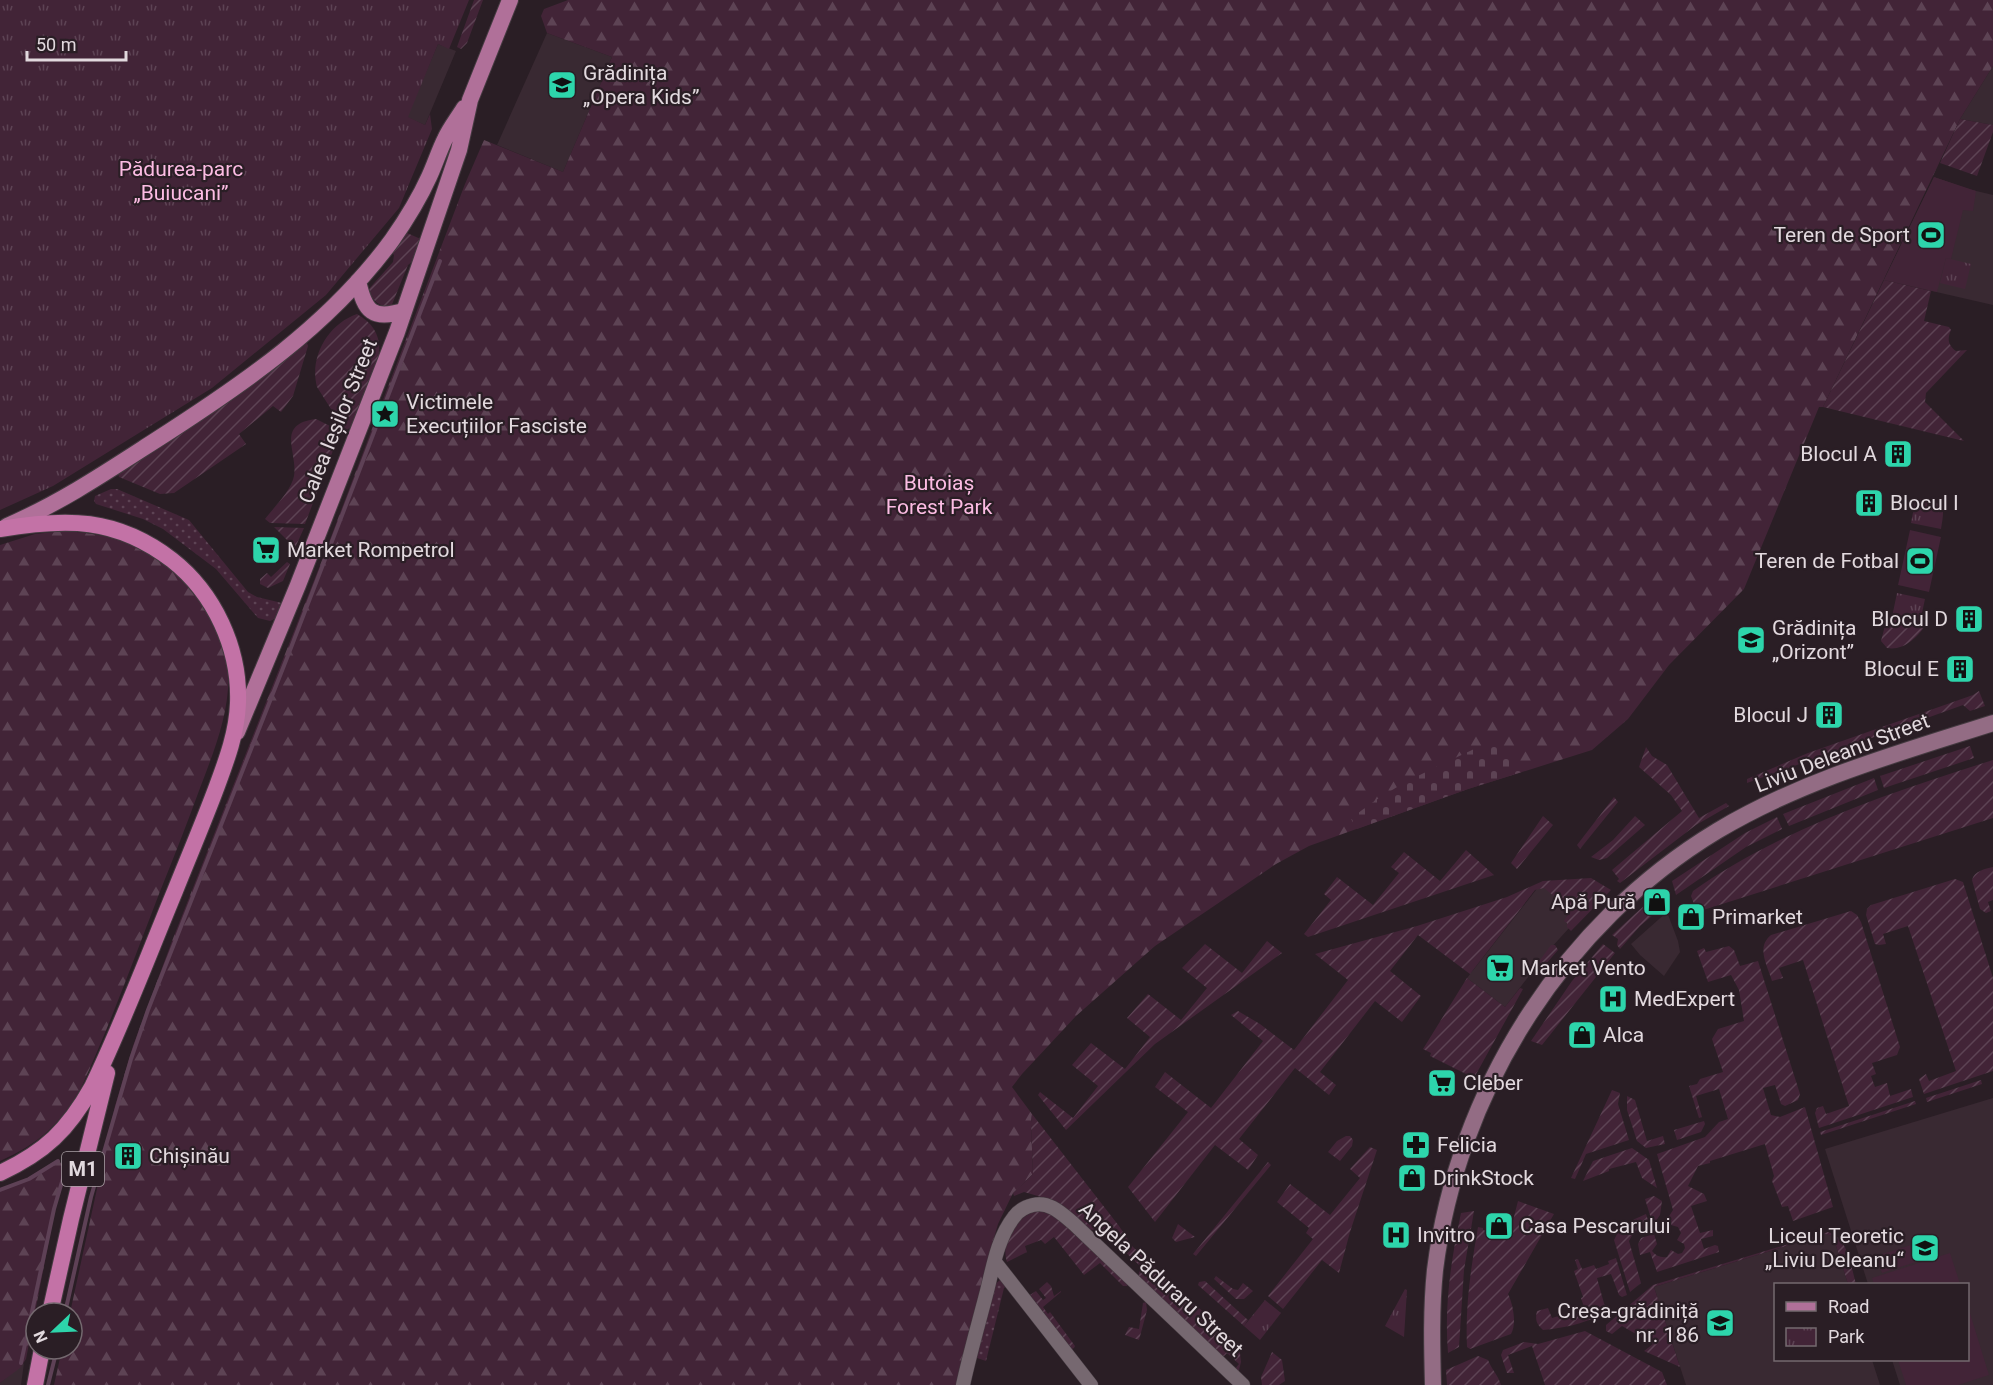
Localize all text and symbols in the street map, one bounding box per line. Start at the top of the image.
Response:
scale bar [27,24,126,62]
text: 50 m [36,34,76,55]
place label: Grădinița „Opera Kids” [583,61,699,109]
school or university icon: Grădinița „Opera Kids” [546,69,578,101]
park label: Pădurea-parc „Buiucani” [119,157,243,205]
sports icon: Teren de Sport [1915,219,1947,251]
place label: Teren de Sport [1774,223,1910,247]
street label: Calea Ieșilor Street [294,335,382,507]
place label: Victimele Execuțiilor Fasciste [406,390,587,439]
place icon: Victimele Execuțiilor Fasciste [369,398,401,430]
building icon: Blocul A [1882,438,1914,470]
place label: Blocul A [1800,442,1877,466]
park label: Butoiaș Forest Park [886,471,993,519]
building icon: Blocul I [1853,487,1885,519]
place label: Blocul I [1890,491,1959,515]
supermarket icon: Market Rompetrol [250,534,282,566]
place label: Market Rompetrol [287,538,455,562]
sports icon: Teren de Fotbal [1904,545,1936,577]
place label: Teren de Fotbal [1755,549,1899,573]
building icon: Blocul D [1953,603,1985,635]
place label: Blocul D [1871,607,1948,631]
place label: Grădinița „Orizont” [1772,616,1856,664]
school or university icon: Grădinița „Orizont” [1735,624,1767,656]
building icon: Blocul E [1944,653,1976,685]
place label: Blocul E [1864,657,1939,681]
building icon: Blocul J [1813,699,1845,731]
place label: Blocul J [1733,703,1808,727]
street label: Liviu Deleanu Street [1751,709,1933,797]
shop icon: Apă Pură [1641,886,1673,918]
place label: Apă Pură [1551,890,1636,914]
shop icon: Primarket [1675,901,1707,933]
place label: Primarket [1712,905,1803,929]
supermarket icon: Market Vento [1484,952,1516,984]
place label: Market Vento [1521,956,1646,980]
hospital icon: MedExpert [1597,983,1629,1015]
place label: MedExpert [1634,987,1735,1011]
shop icon: Alca [1566,1019,1598,1051]
place label: Alca [1603,1023,1644,1047]
supermarket icon: Cleber [1426,1067,1458,1099]
place label: Cleber [1463,1071,1523,1095]
pharmacy icon: Felicia [1400,1129,1432,1161]
place label: Felicia [1437,1133,1497,1157]
building icon: Chișinău [112,1140,144,1172]
place label: Chișinău [149,1144,230,1168]
road number: M1 [62,1152,104,1186]
shop icon: DrinkStock [1396,1162,1428,1194]
place label: DrinkStock [1433,1166,1534,1190]
street label: Angela Păduraru Street [1074,1197,1248,1361]
shop icon: Casa Pescarului [1483,1210,1515,1242]
place label: Casa Pescarului [1520,1214,1671,1238]
hospital icon: Invitro [1380,1219,1412,1251]
place label: Invitro [1417,1223,1475,1247]
place label: Liceul Teoretic „Liviu Deleanu“ [1765,1224,1905,1272]
school or university icon: Liceul Teoretic „Liviu Deleanu“ [1909,1232,1941,1264]
legend [1774,1283,1969,1361]
text: Road [1828,1296,1869,1317]
place label: Creșa-grădiniță nr. 186 [1557,1299,1699,1347]
north arrow [24,1301,84,1361]
school or university icon: Creșa-grădiniță nr. 186 [1704,1307,1736,1339]
text: Park [1828,1326,1865,1347]
text: N [30,1328,52,1346]

